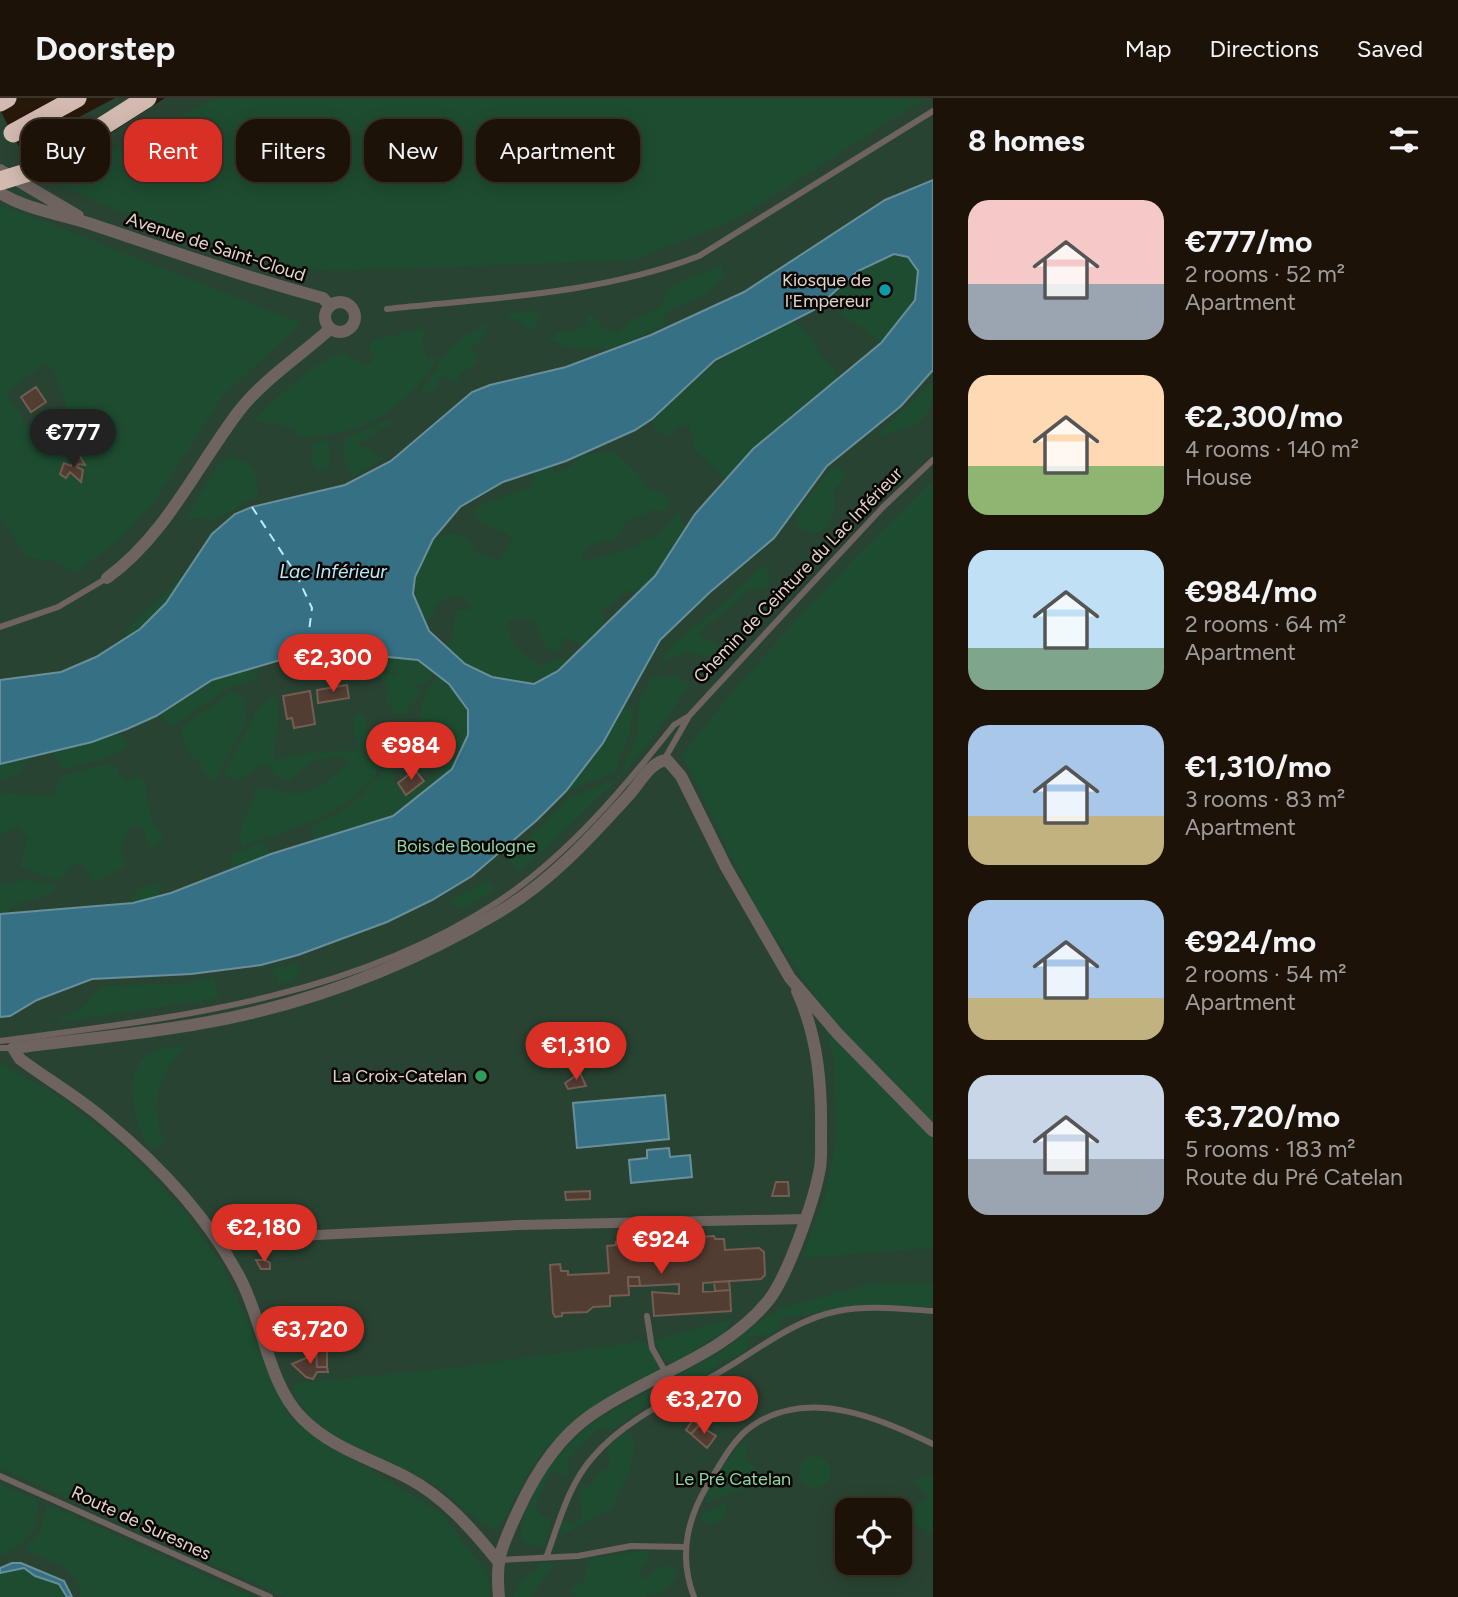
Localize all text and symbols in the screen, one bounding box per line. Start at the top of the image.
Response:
text: Doorstep [35,29,175,68]
text: Map [1125,34,1171,63]
text: Directions [1209,34,1319,63]
text: Saved [1357,34,1423,63]
chip: Buy [21,119,110,182]
chip: Rent [124,119,222,182]
chip: Filters [236,119,350,182]
chip: New [364,119,462,182]
chip: Apartment [476,119,640,182]
icon: filters [1385,121,1423,159]
text: 8 homes [968,122,1085,159]
street label: Avenue de Saint-Cloud [124,208,308,286]
text: €777/mo [1185,223,1312,260]
icon: home [1024,228,1108,312]
text: 2 rooms · 52 m² [1185,260,1345,288]
place label: Kiosque de l'Empereur [782,269,871,312]
marker: Kiosque de l'Empereur [877,282,893,298]
text: Apartment [1185,288,1296,316]
text: €2,300/mo [1185,398,1343,435]
icon: home [1024,403,1108,487]
pin: €777 [32,410,114,469]
text: €777 [46,418,100,446]
text: 4 rooms · 140 m² [1185,435,1359,463]
street label: Chemin de Ceinture du Lac Inférieur [689,463,907,687]
text: House [1185,463,1252,491]
water label: Lac Inférieur [279,560,387,583]
text: €984/mo [1185,573,1317,610]
icon: home [1024,578,1108,662]
text: 2 rooms · 64 m² [1185,610,1346,638]
pin: €2,300 [276,634,390,694]
text: Apartment [1185,638,1296,666]
text: €2,300 [294,643,372,671]
pin: €984 [370,722,452,782]
text: €984 [382,731,440,759]
text: €1,310/mo [1185,748,1332,785]
icon: home [1024,753,1108,837]
text: 3 rooms · 83 m² [1185,785,1345,813]
text: Apartment [1185,813,1296,841]
park label: Bois de Boulogne [396,835,536,857]
text: €924/mo [1185,923,1316,960]
icon: home [1024,928,1108,1012]
text: 2 rooms · 54 m² [1185,960,1347,988]
text: Apartment [1185,988,1296,1016]
pin: €1,310 [519,1023,633,1082]
text: €1,310 [542,1031,611,1059]
place label: La Croix-Catelan [332,1065,467,1087]
marker: La Croix-Catelan [473,1068,489,1084]
text: €3,720/mo [1185,1098,1340,1135]
icon: home [1024,1103,1108,1187]
text: 5 rooms · 183 m² [1185,1135,1356,1163]
text: Route du Pré Catelan [1185,1163,1403,1191]
pin: €2,180 [207,1204,321,1264]
text: €2,180 [227,1213,301,1241]
pin: €924 [620,1216,702,1276]
text: €924 [632,1225,690,1253]
pin: €3,720 [253,1306,367,1366]
text: €3,720 [272,1315,348,1343]
pin: €3,270 [647,1376,761,1436]
text: €3,270 [666,1385,742,1413]
park label: Le Pré Catelan [675,1468,791,1490]
street label: Route de Suresnes [68,1481,214,1565]
map controls [835,1498,912,1575]
button: locate [835,1498,912,1575]

